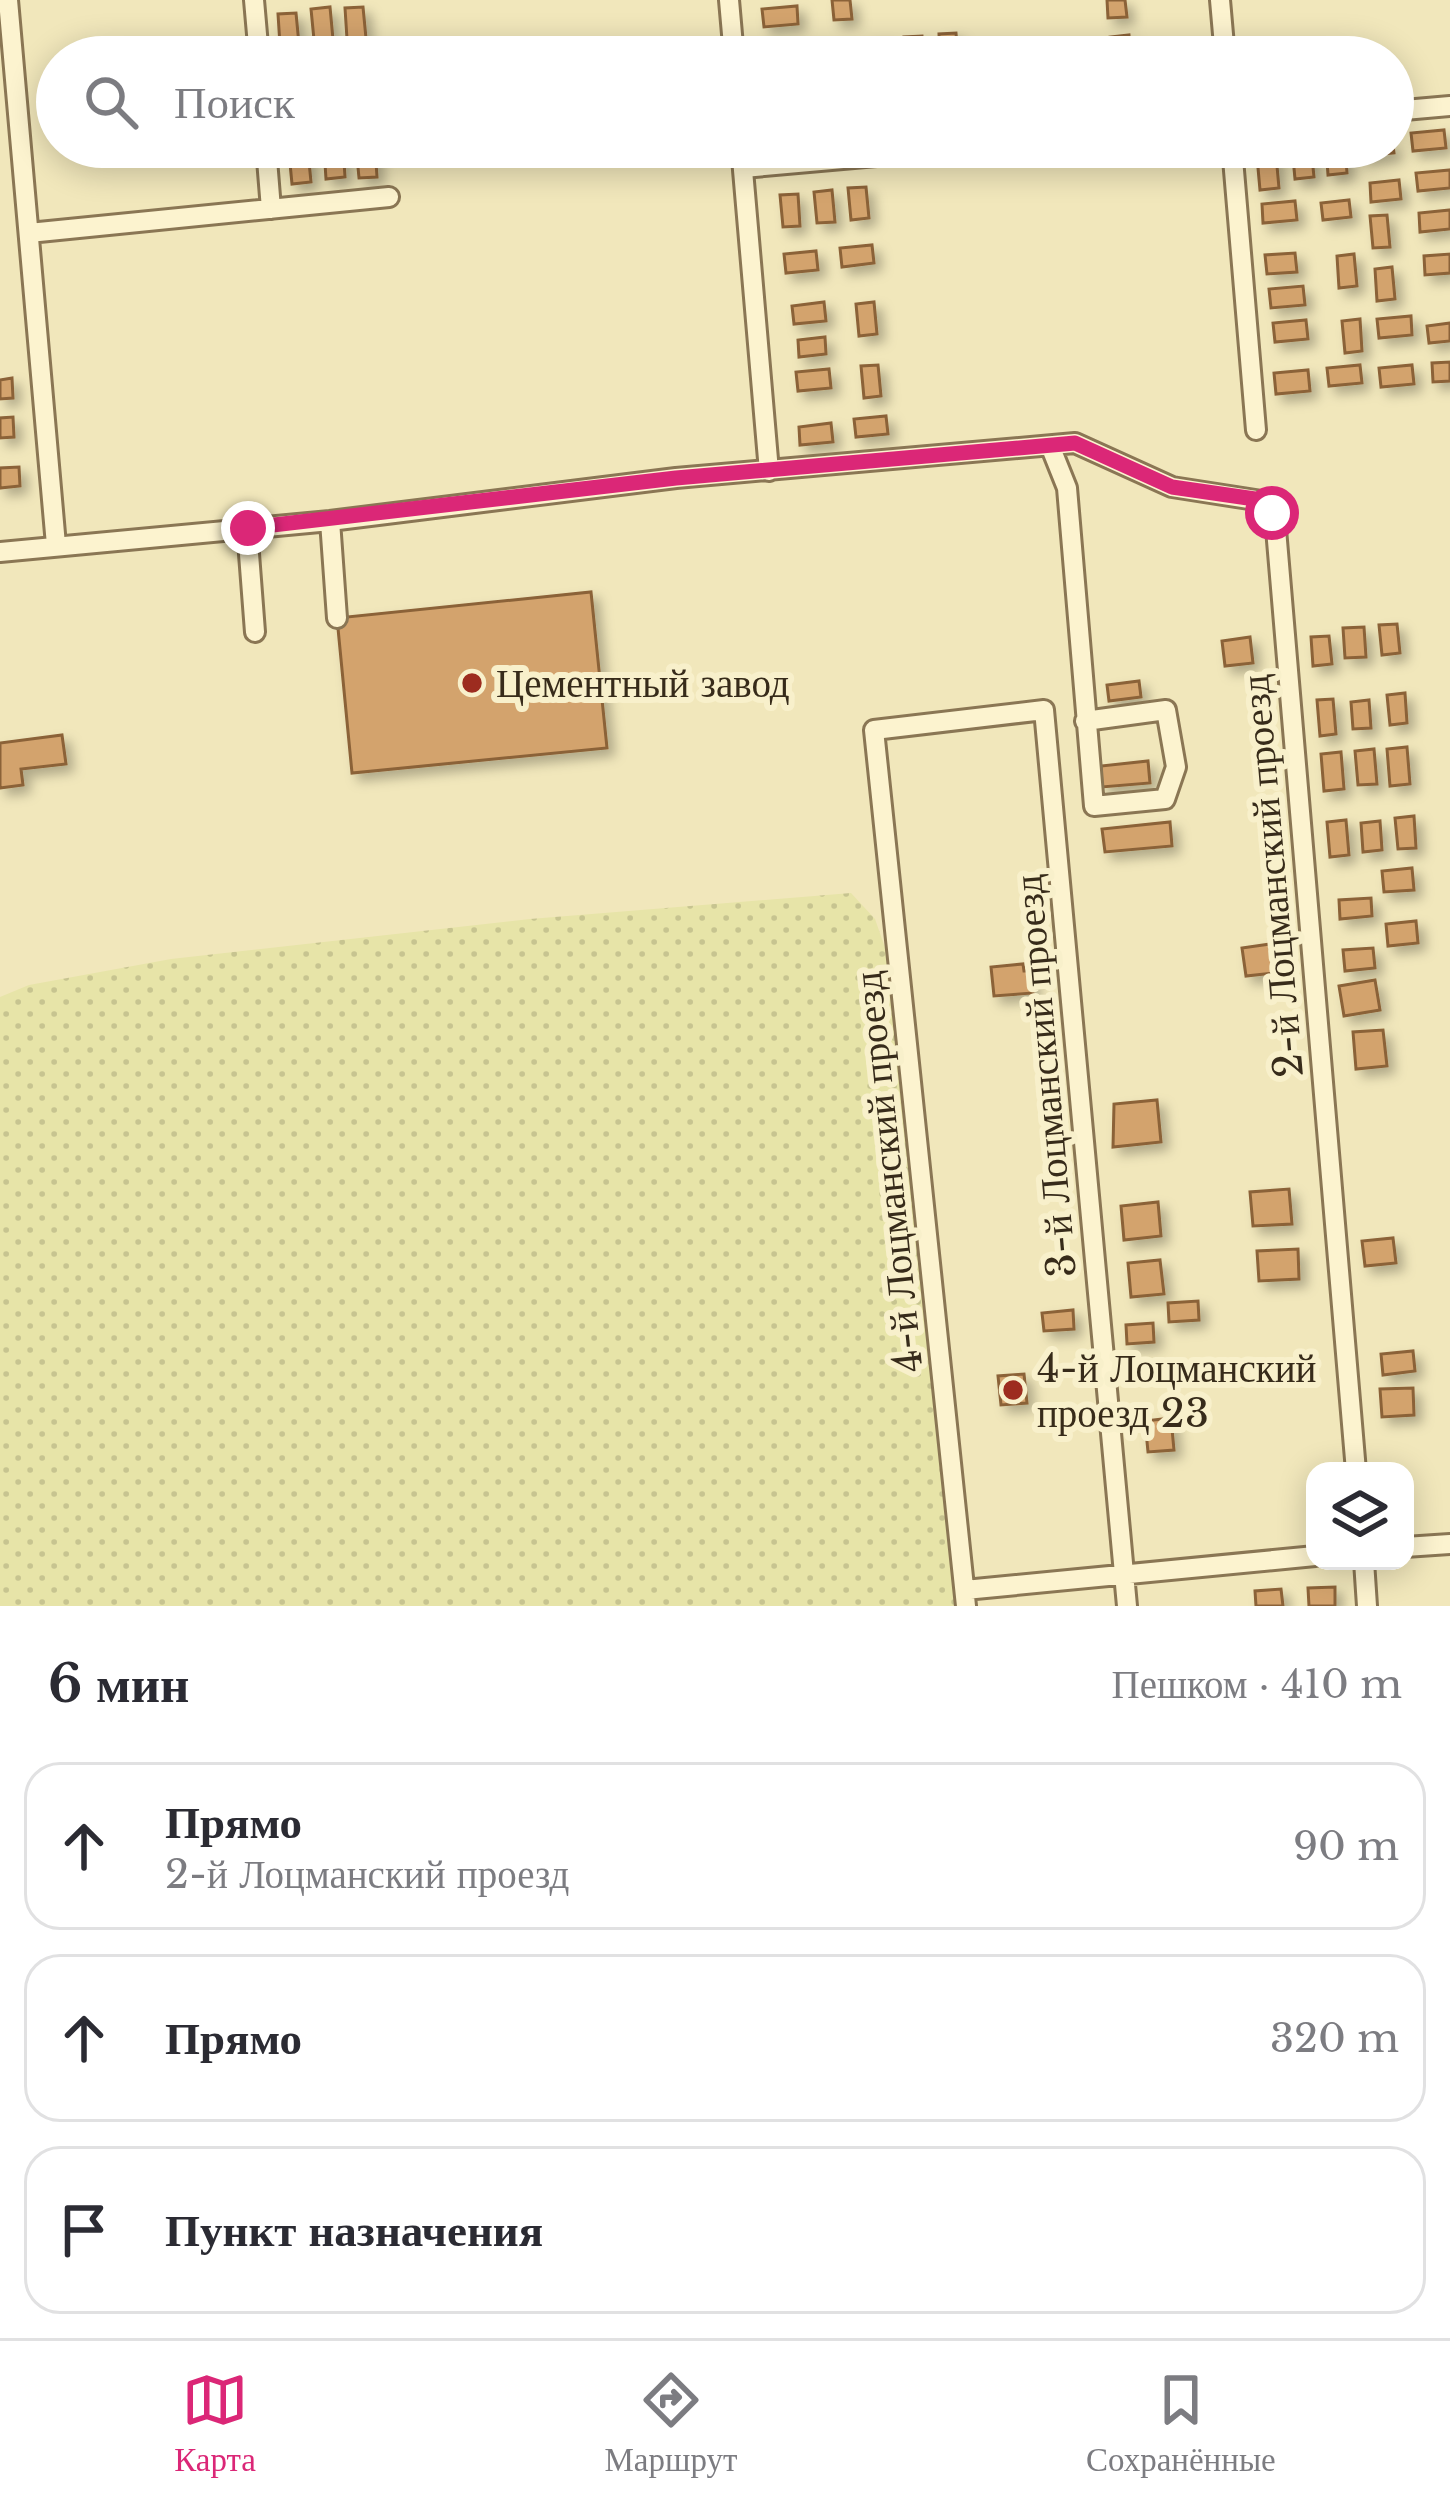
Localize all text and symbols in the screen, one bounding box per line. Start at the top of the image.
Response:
search box [36,36,1414,168]
icon: search [78,69,144,135]
text: Поиск [174,74,295,130]
route start [1245,486,1299,540]
route end [221,501,275,555]
place label: Цементный завод [496,659,790,708]
marker: Цементный завод [459,670,485,696]
street label: 2-й Лоцманский проезд [1230,672,1314,1080]
street label: 3-й Лоцманский проезд [1003,872,1087,1280]
street label: 4-й Лоцманский проезд [843,969,933,1375]
place label: 4-й Лоцманский проезд 23 [1037,1344,1316,1438]
marker: 4-й Лоцманский проезд 23 [1000,1377,1026,1403]
map controls [1306,1462,1414,1570]
button: layers [1306,1462,1414,1570]
text: 6 мин [48,1653,189,1716]
text: Пешком · 410 m [1111,1660,1402,1709]
text: Прямо [165,1794,302,1850]
icon: ahead [51,1813,117,1879]
text: 90 m [1293,1822,1399,1871]
text: 2-й Лоцманский проезд [165,1850,569,1899]
icon: ahead [51,2005,117,2071]
text: Прямо [165,2010,302,2066]
text: 320 m [1270,2014,1399,2063]
icon: arrive [51,2197,117,2263]
text: Пункт назначения [165,2202,543,2258]
tab: Карта [174,2367,256,2480]
tab: Маршрут [605,2367,737,2480]
tab: Сохранённые [1086,2367,1276,2480]

